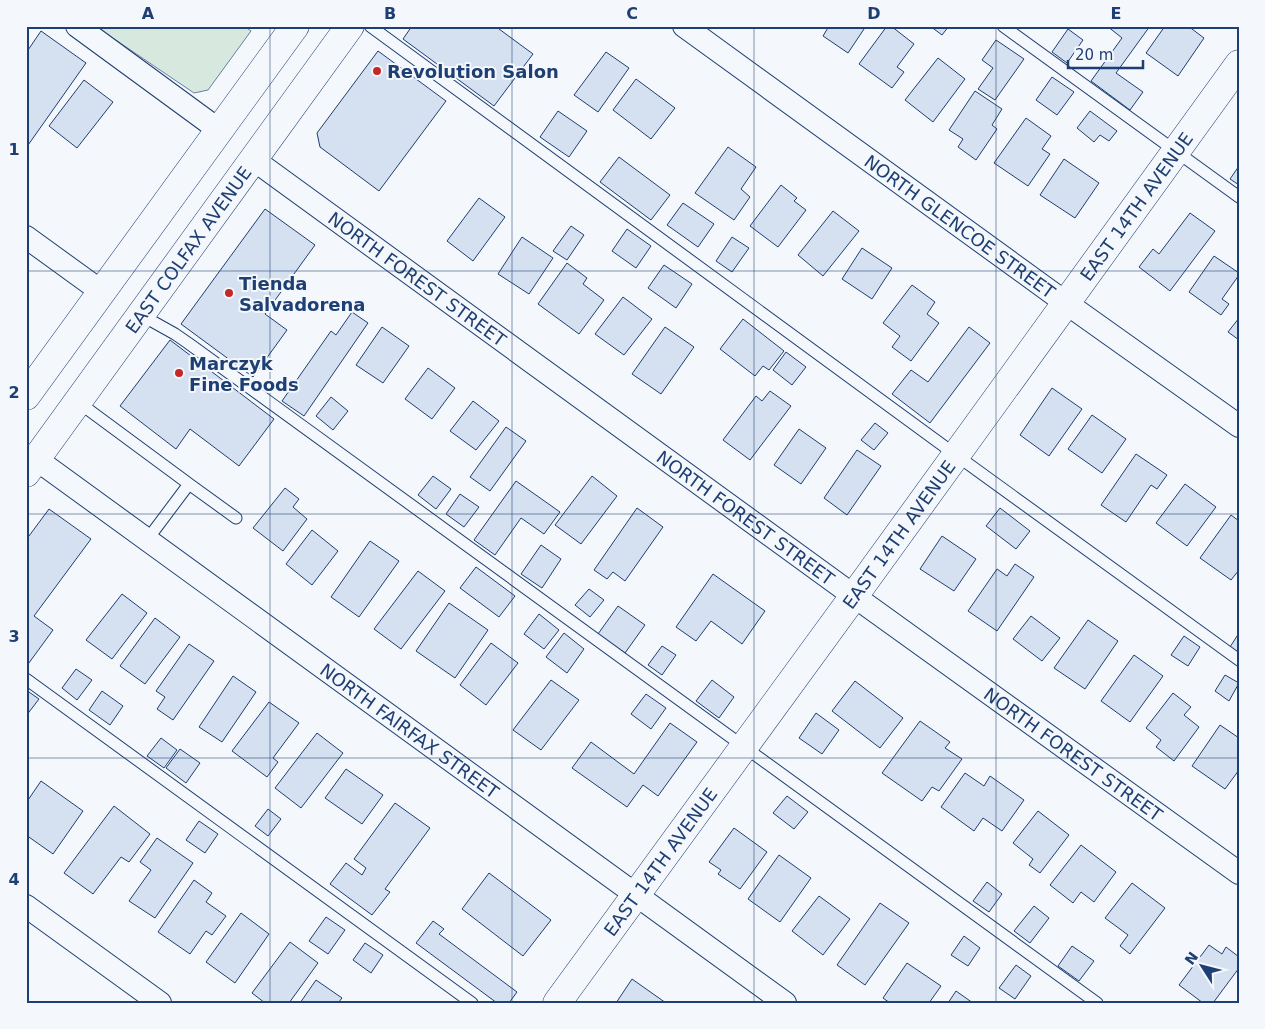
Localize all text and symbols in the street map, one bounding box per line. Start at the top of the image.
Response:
text: A [142,4,155,23]
text: B [384,4,396,23]
text: C [626,4,638,23]
text: D [867,4,881,23]
text: E [1111,4,1121,23]
scale bar [1068,38,1142,70]
text: 20 m [1075,46,1113,64]
place label: Revolution Salon [387,61,559,82]
marker: Revolution Salon [371,65,383,77]
street label: EAST 14TH AVENUE [1075,128,1197,284]
text: 1 [8,140,20,159]
street label: NORTH GLENCOE STREET [861,150,1060,303]
street label: EAST COLFAX AVENUE [121,162,255,337]
street label: NORTH FOREST STREET [325,207,511,351]
place label: Tienda Salvadorena [239,273,365,315]
marker: Tienda Salvadorena [223,287,235,299]
place label: Marczyk Fine Foods [189,353,299,395]
marker: Marczyk Fine Foods [173,367,185,379]
text: 2 [8,383,20,402]
street label: NORTH FOREST STREET [653,446,840,590]
street label: EAST 14TH AVENUE [838,456,959,613]
text: 3 [8,627,20,646]
street label: NORTH FAIRFAX STREET [316,659,504,803]
street label: NORTH FOREST STREET [980,683,1167,826]
street label: EAST 14TH AVENUE [599,784,721,940]
text: 4 [8,870,20,889]
north arrow [1178,942,1228,992]
text: N [1182,949,1201,968]

